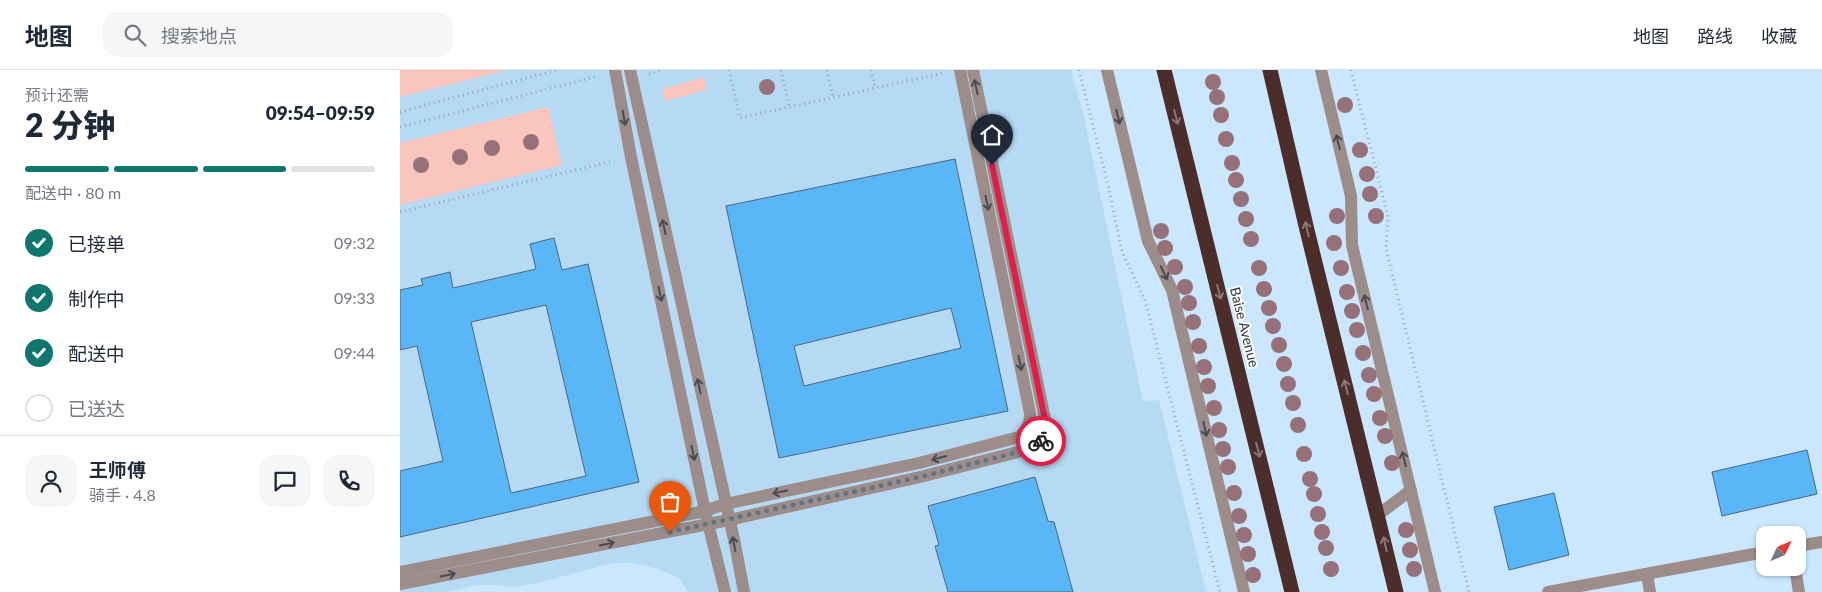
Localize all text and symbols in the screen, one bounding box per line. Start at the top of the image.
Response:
search box [103,12,453,57]
text: 地图 [25,21,73,50]
icon: search [121,21,149,49]
text: 搜索地点 [161,24,237,47]
text: 地图 [1633,25,1669,47]
text: 路线 [1697,25,1733,47]
text: 收藏 [1761,25,1797,47]
one-way arrow [971,79,981,95]
text: 预计还需 [25,85,89,104]
text: 09:54–09:59 [266,101,375,124]
text: 2 分钟 [25,105,115,144]
one-way arrow [620,109,630,125]
one-way arrow [1114,109,1123,125]
one-way arrow [1172,109,1181,125]
pin [971,114,1013,165]
icon: home [978,121,1006,149]
one-way arrow [1333,135,1343,151]
text: 配送中 · 80 m [25,183,121,202]
one-way arrow [983,195,992,211]
one-way arrow [659,219,668,235]
one-way arrow [1302,222,1311,238]
icon: check [25,229,53,257]
text: 已接单 [68,232,125,255]
text: 09:32 [334,233,375,252]
one-way arrow [1160,265,1169,280]
icon: check [25,284,53,312]
one-way arrow [1215,284,1224,300]
street label: Baise Avenue [1227,285,1263,369]
one-way arrow [656,286,665,302]
text: 制作中 [68,287,125,310]
text: 09:33 [334,288,375,307]
one-way arrow [1361,294,1370,310]
icon: check [25,339,53,367]
text: 配送中 [68,342,125,365]
text: 09:44 [334,343,375,362]
one-way arrow [1016,354,1025,370]
one-way arrow [694,378,703,394]
one-way arrow [1341,379,1350,395]
text: 已送达 [68,397,125,420]
courier [1016,416,1066,466]
one-way arrow [1201,421,1210,437]
icon: bike [1027,427,1055,455]
one-way arrow [1254,441,1263,457]
one-way arrow [689,445,698,461]
one-way arrow [1399,452,1408,468]
one-way arrow [931,454,947,463]
button: person [25,455,77,507]
button: chat [259,455,311,507]
button: phone [323,455,375,507]
text: 王师傅 [89,458,146,481]
pin [649,481,691,532]
text: 骑手 · 4.8 [89,485,156,504]
icon: bag [656,488,684,516]
one-way arrow [772,488,788,498]
north arrow [1756,526,1806,576]
map controls [1756,526,1806,576]
one-way arrow [729,537,739,553]
one-way arrow [1380,537,1389,553]
one-way arrow [599,539,615,548]
one-way arrow [439,569,455,579]

